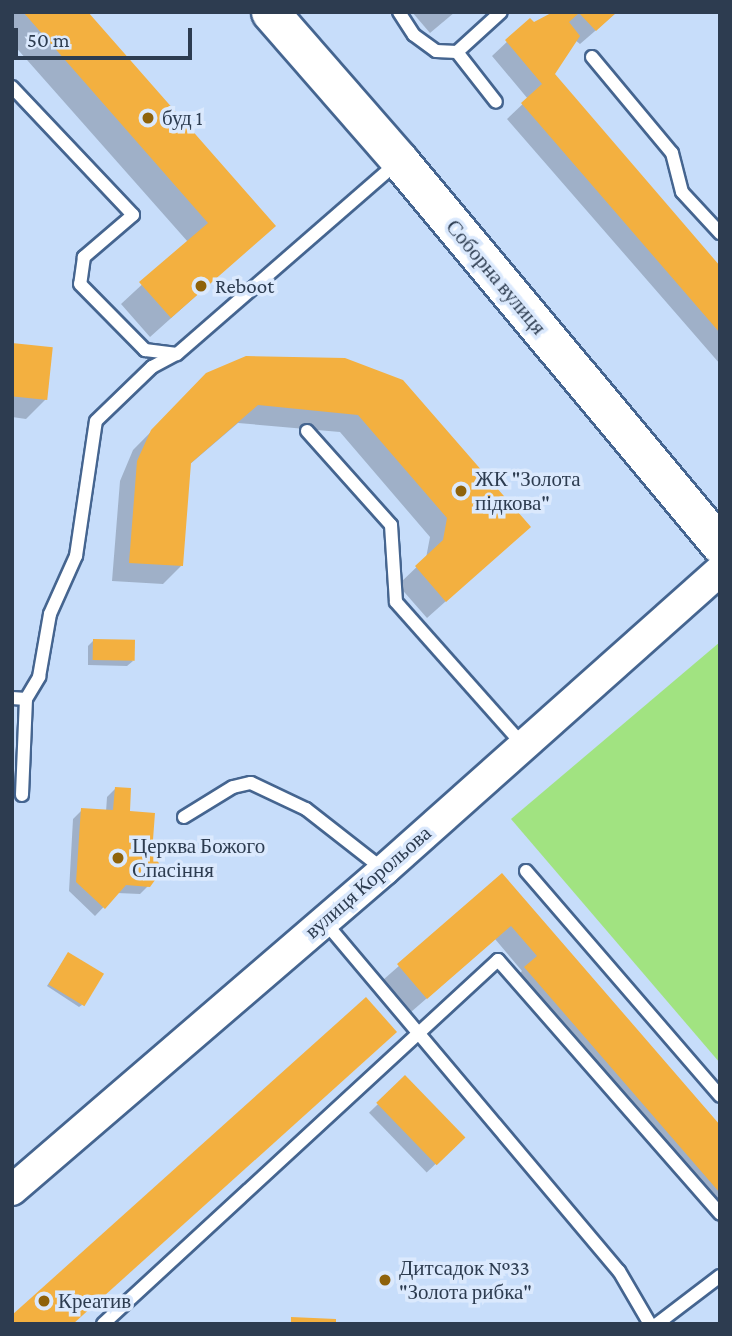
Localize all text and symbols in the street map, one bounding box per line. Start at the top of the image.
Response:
scale bar [18,14,196,58]
text: 50 m [27,28,70,52]
place label: буд 1 [162,105,203,131]
marker: буд 1 [140,110,156,126]
street label: Соборна вулиця [441,214,551,340]
place label: Reboot [215,273,274,299]
marker: Reboot [193,278,209,294]
place label: ЖК "Золота підкова" [475,466,581,516]
marker: ЖК "Золота підкова" [453,483,469,499]
street label: вулиця Корольова [300,820,436,944]
place label: Церква Божого Спасіння [132,833,265,883]
marker: Церква Божого Спасіння [110,850,126,866]
place label: Дитсадок №33 "Золота рибка" [399,1255,532,1305]
marker: Дитсадок №33 "Золота рибка" [377,1272,393,1288]
place label: Креатив [58,1288,131,1314]
marker: Креатив [36,1293,52,1309]

